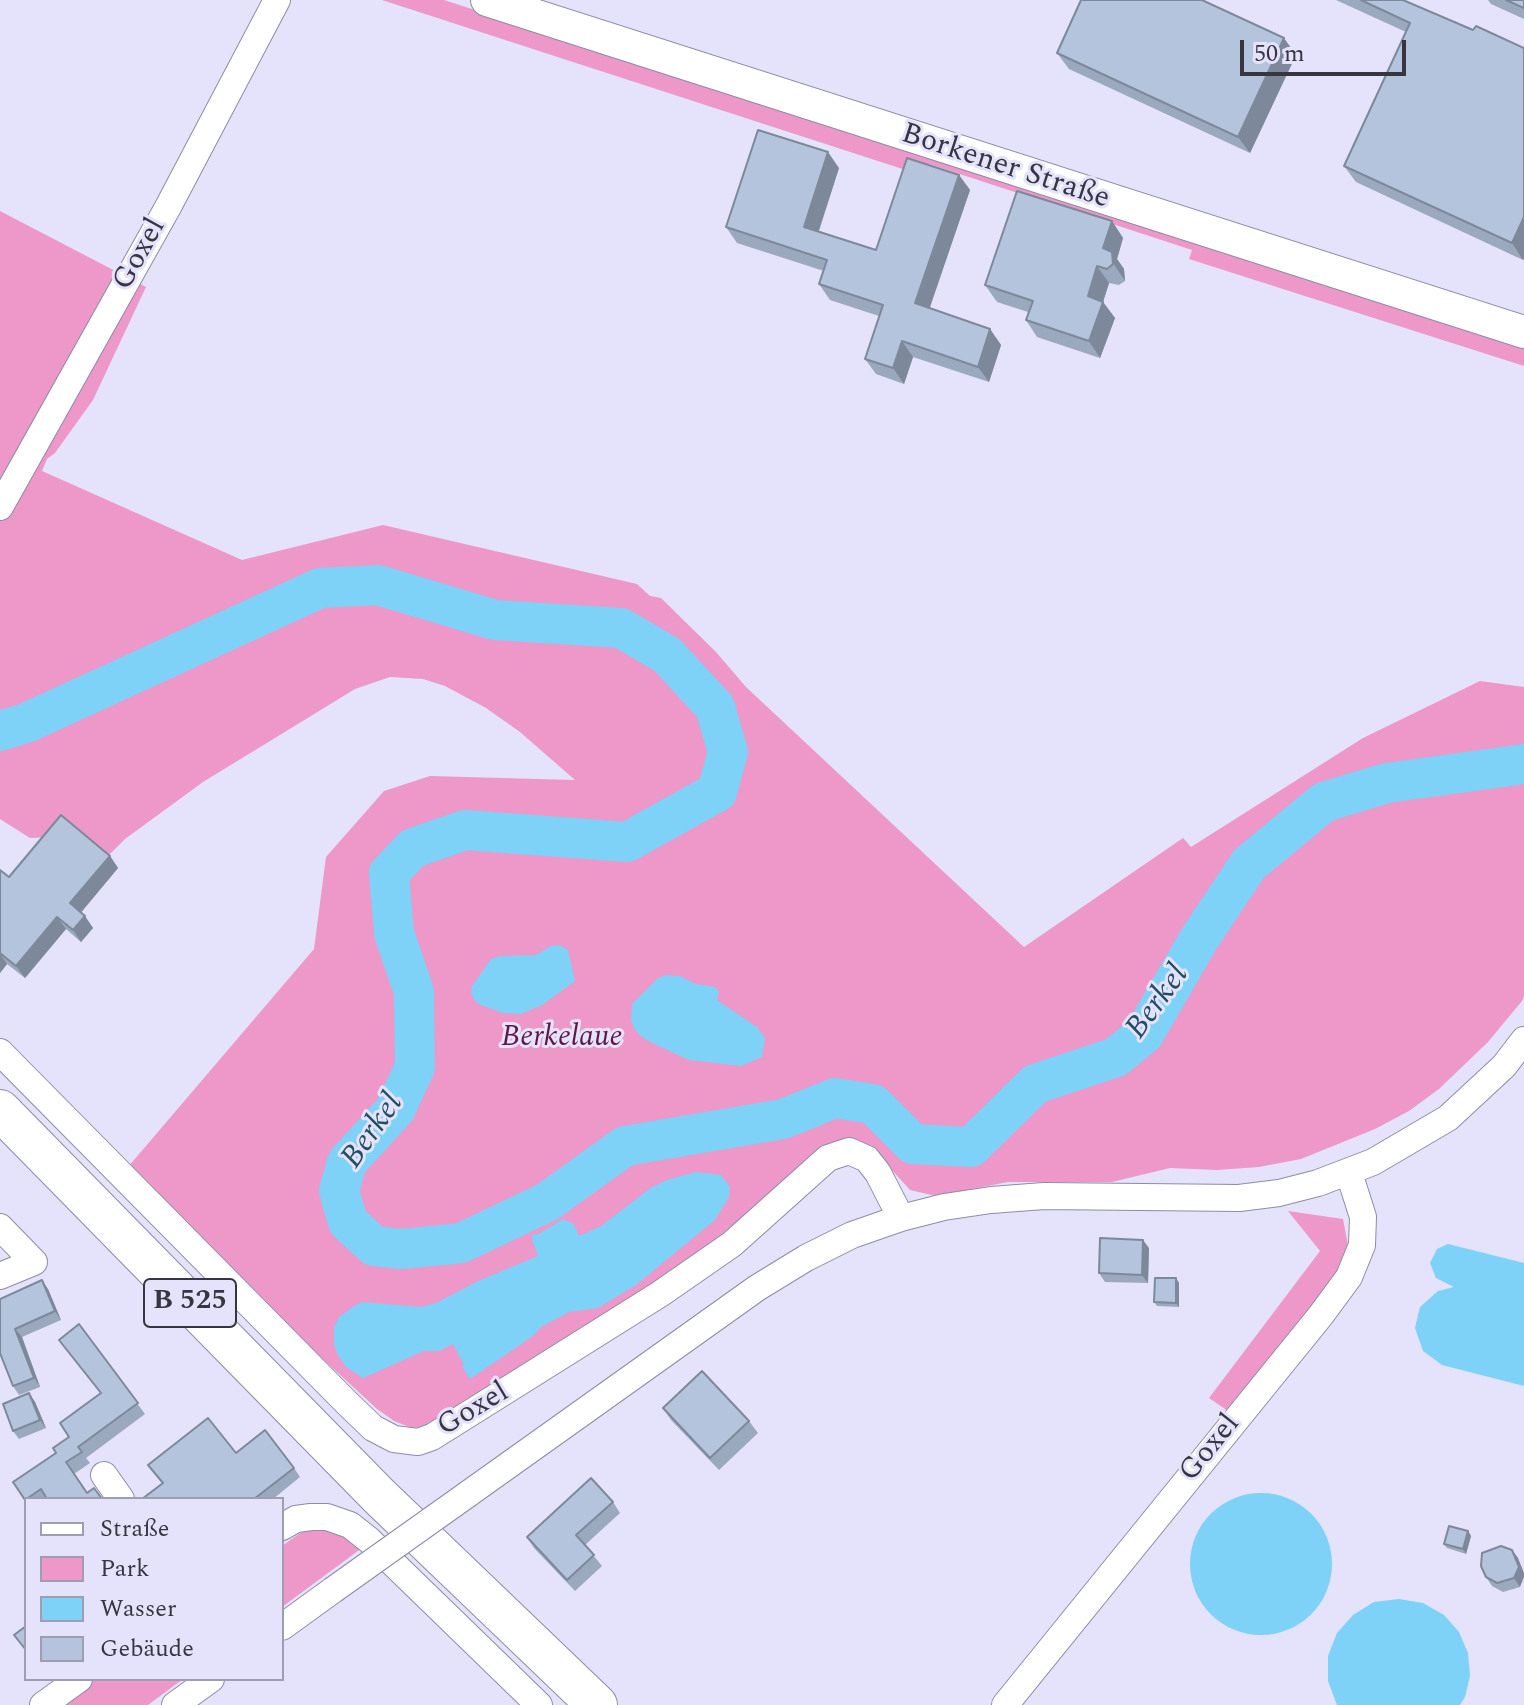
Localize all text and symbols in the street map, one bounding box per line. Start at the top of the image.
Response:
scale bar [1244,24,1410,74]
text: 50 m [1254,36,1305,72]
street label: Borkener Straße [896,117,1114,219]
street label: Goxel [107,213,175,297]
water label: Berkel [1119,958,1199,1048]
park label: Berkelaue [501,1021,623,1057]
water label: Berkel [335,1087,413,1177]
road number: B 525 [144,1279,236,1327]
street label: Goxel [432,1376,516,1446]
street label: Goxel [1173,1408,1249,1490]
legend [24,1497,284,1681]
text: Straße [100,1511,169,1547]
text: Park [100,1551,150,1587]
text: Wasser [100,1591,176,1627]
text: Gebäude [100,1631,194,1667]

